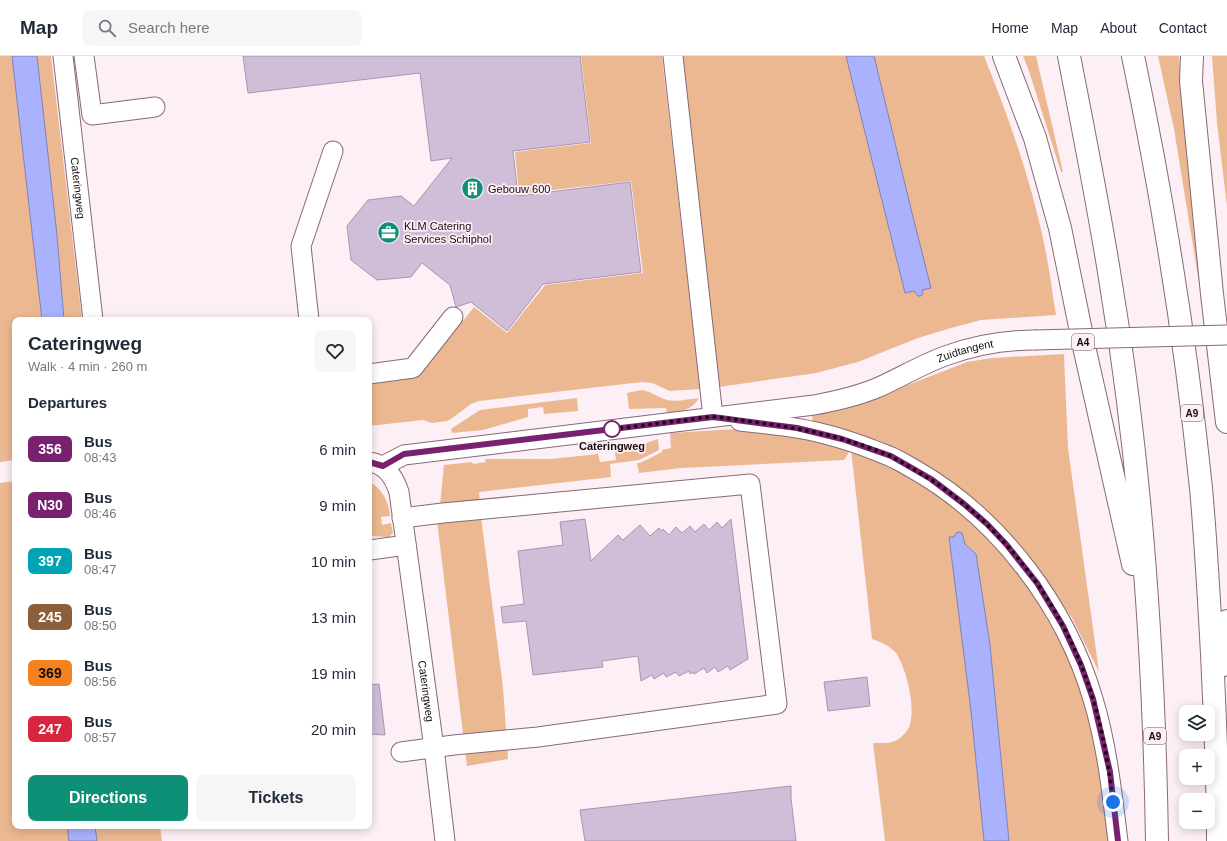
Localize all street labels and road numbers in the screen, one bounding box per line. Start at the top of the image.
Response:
street label: Cateringweg [69,157,87,220]
road number: A4 [1072,334,1094,350]
street label: Zuidtangent [935,337,994,365]
road number: A9 [1181,405,1203,421]
street label: Cateringweg [416,660,436,723]
road number: A9 [1144,728,1166,744]

